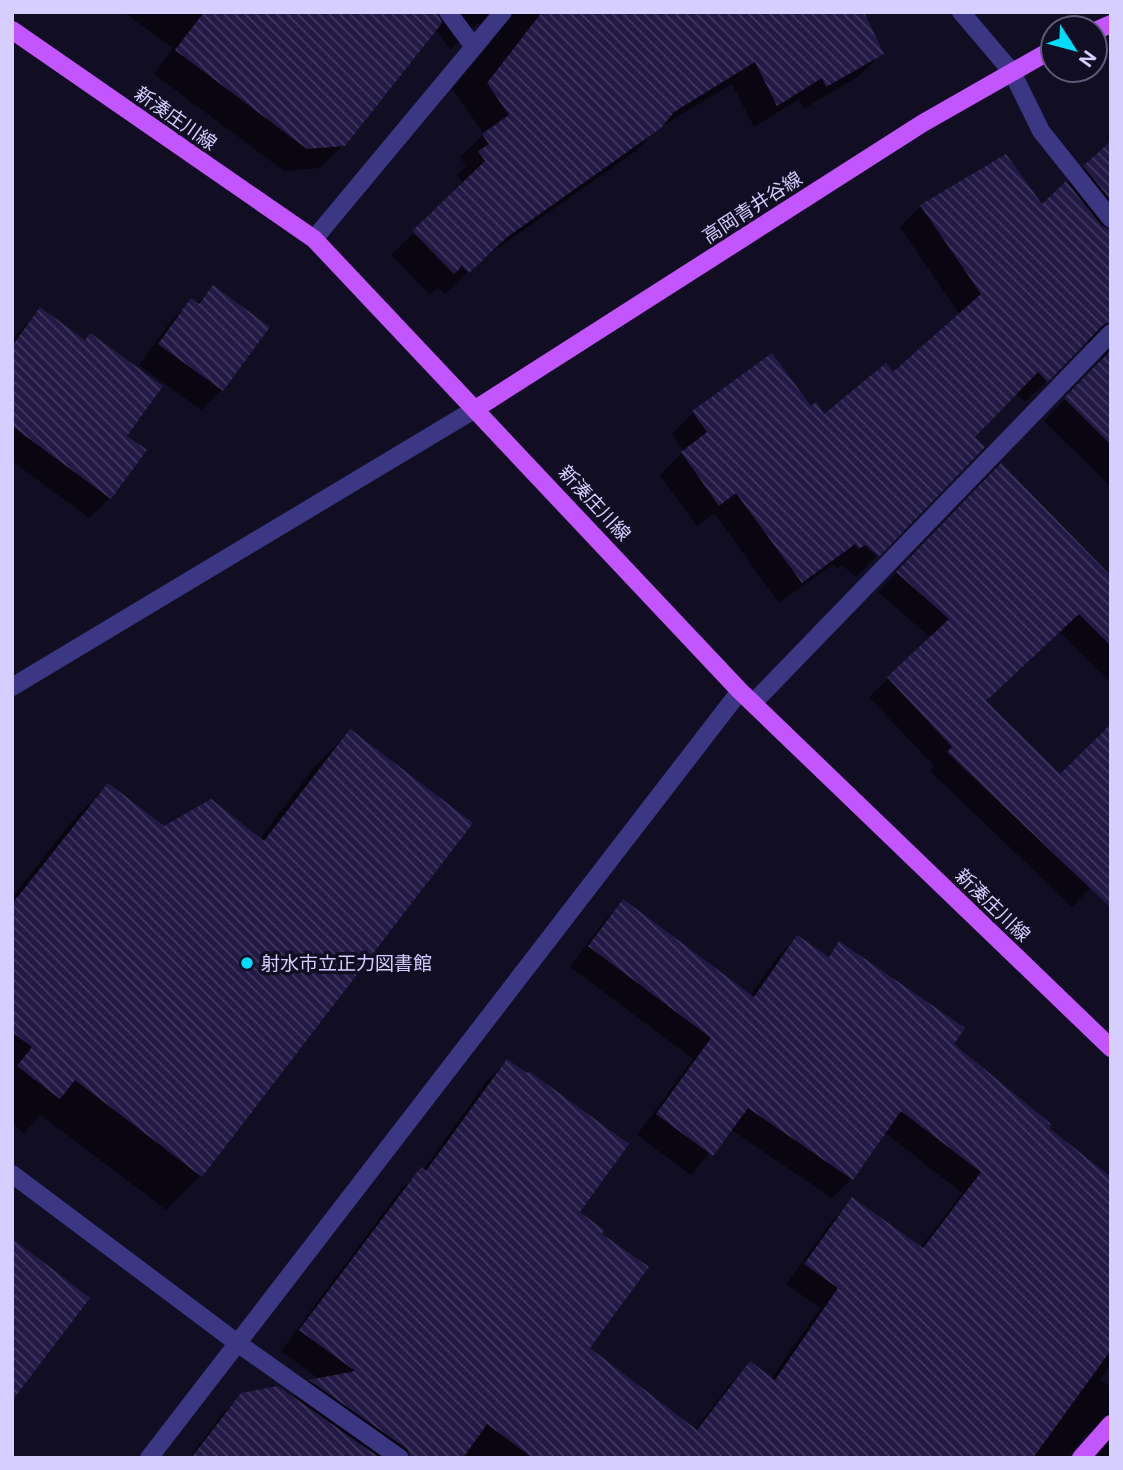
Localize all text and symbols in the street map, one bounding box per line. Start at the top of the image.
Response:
north arrow [1039,14,1109,84]
text: N [1074,47,1101,71]
street label: 新湊庄川線 [131,82,221,154]
street label: 高岡青井谷線 [698,167,806,247]
street label: 新湊庄川線 [555,461,635,545]
street label: 新湊庄川線 [951,864,1035,946]
place label: 射水市立正力図書館 [261,952,432,974]
marker: 射水市立正力図書館 [239,955,255,971]

